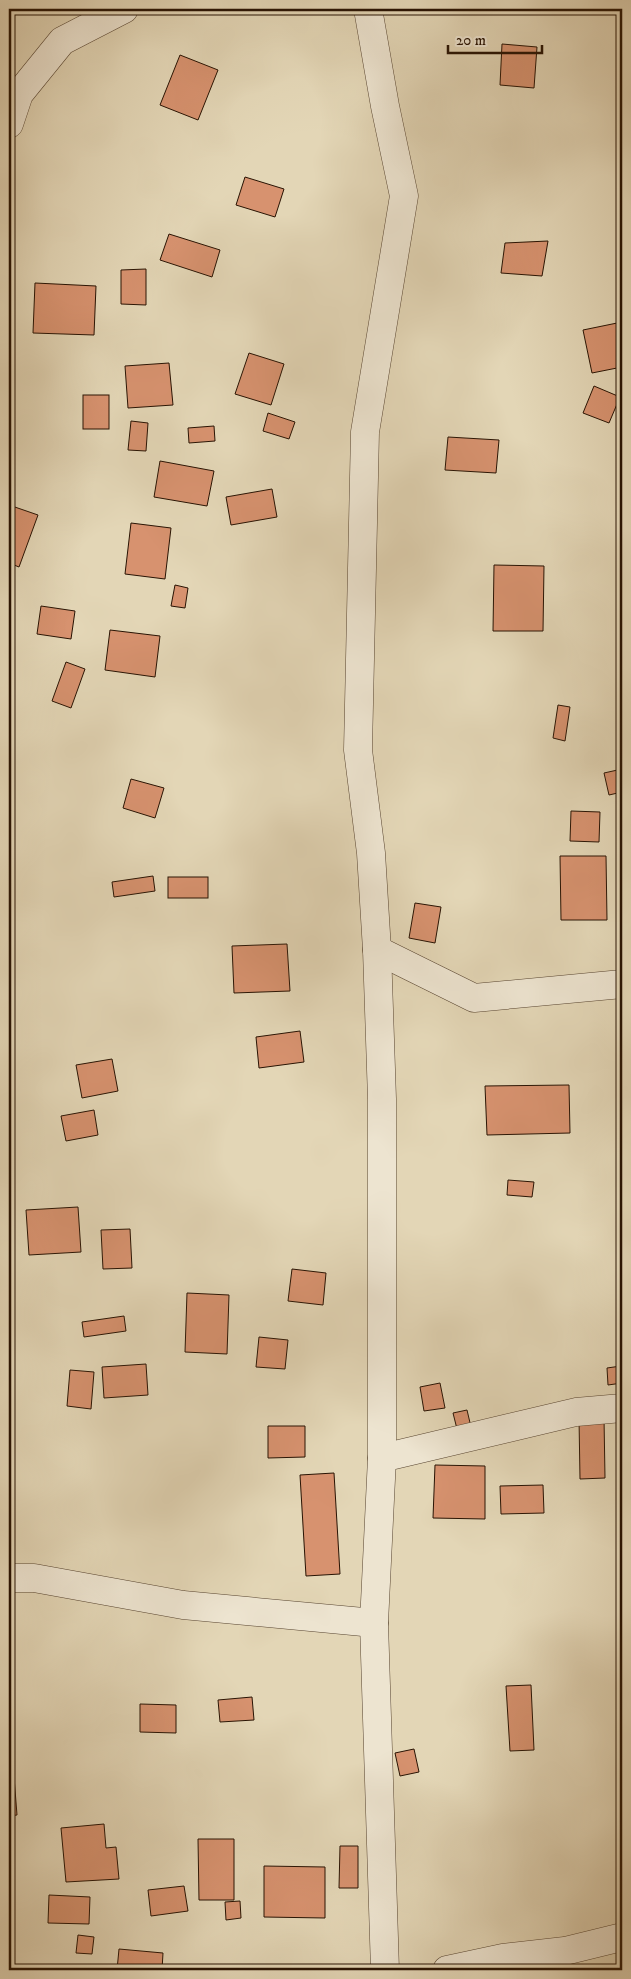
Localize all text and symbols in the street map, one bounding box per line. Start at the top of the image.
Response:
scale bar [448,22,542,54]
text: 20 m [456,31,486,50]

